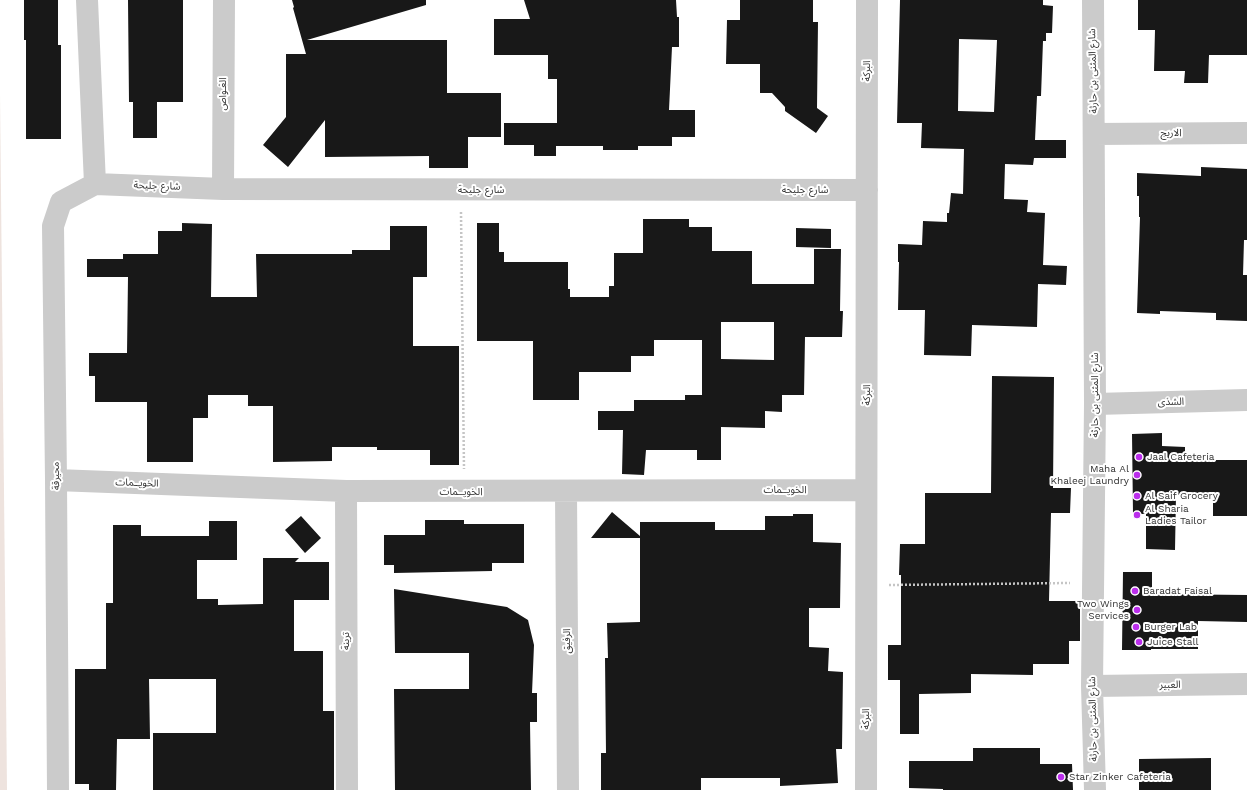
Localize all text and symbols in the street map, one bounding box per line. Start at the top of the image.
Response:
street label: شارع المثنى بن حارثة [1086,28,1100,114]
street label: البركة [861,61,873,81]
street label: الغـواص [217,77,229,111]
street label: الاريج [1160,127,1182,139]
street label: شارع جليحة [133,179,181,193]
street label: شارع جليحة [458,184,504,196]
street label: شارع جليحة [782,184,828,196]
street label: شارع المثنى بن حارثة [1089,352,1101,438]
street label: البركة [861,385,873,405]
street label: الشذى [1158,396,1184,408]
place label: Jaal Cafeteria [1147,451,1215,463]
marker: Jaal Cafeteria [1134,452,1144,462]
street label: محيرقة [50,462,62,490]
place label: Maha Al Khaleej Laundry [1050,463,1129,486]
marker: Maha Al Khaleej Laundry [1132,470,1142,480]
street label: الخويــمات [115,476,159,490]
street label: الخويــمات [763,484,807,496]
street label: الخويــمات [439,486,483,498]
place label: Al Saif Grocery [1145,490,1218,502]
marker: Al Saif Grocery [1132,491,1142,501]
place label: Al Sharia Ladies Tailor [1145,503,1207,526]
marker: Al Sharia Ladies Tailor [1132,510,1142,520]
place label: Baradat Faisal [1143,585,1212,597]
marker: Baradat Faisal [1130,586,1140,596]
place label: Two Wings Services [1077,598,1129,622]
marker: Two Wings Services [1132,605,1142,615]
place label: Burger Lab [1144,621,1197,633]
marker: Burger Lab [1131,622,1141,632]
street label: الرفيق [561,629,573,653]
street label: ترينة [340,632,352,650]
place label: Juice Stall [1147,636,1199,648]
marker: Juice Stall [1134,637,1144,647]
street label: شارع المثنى بن حارثة [1086,676,1100,762]
street label: العبير [1159,679,1181,691]
street label: البركة [860,709,872,729]
place label: Star Zinker Cafeteria [1069,771,1171,783]
marker: Star Zinker Cafeteria [1056,772,1066,782]

